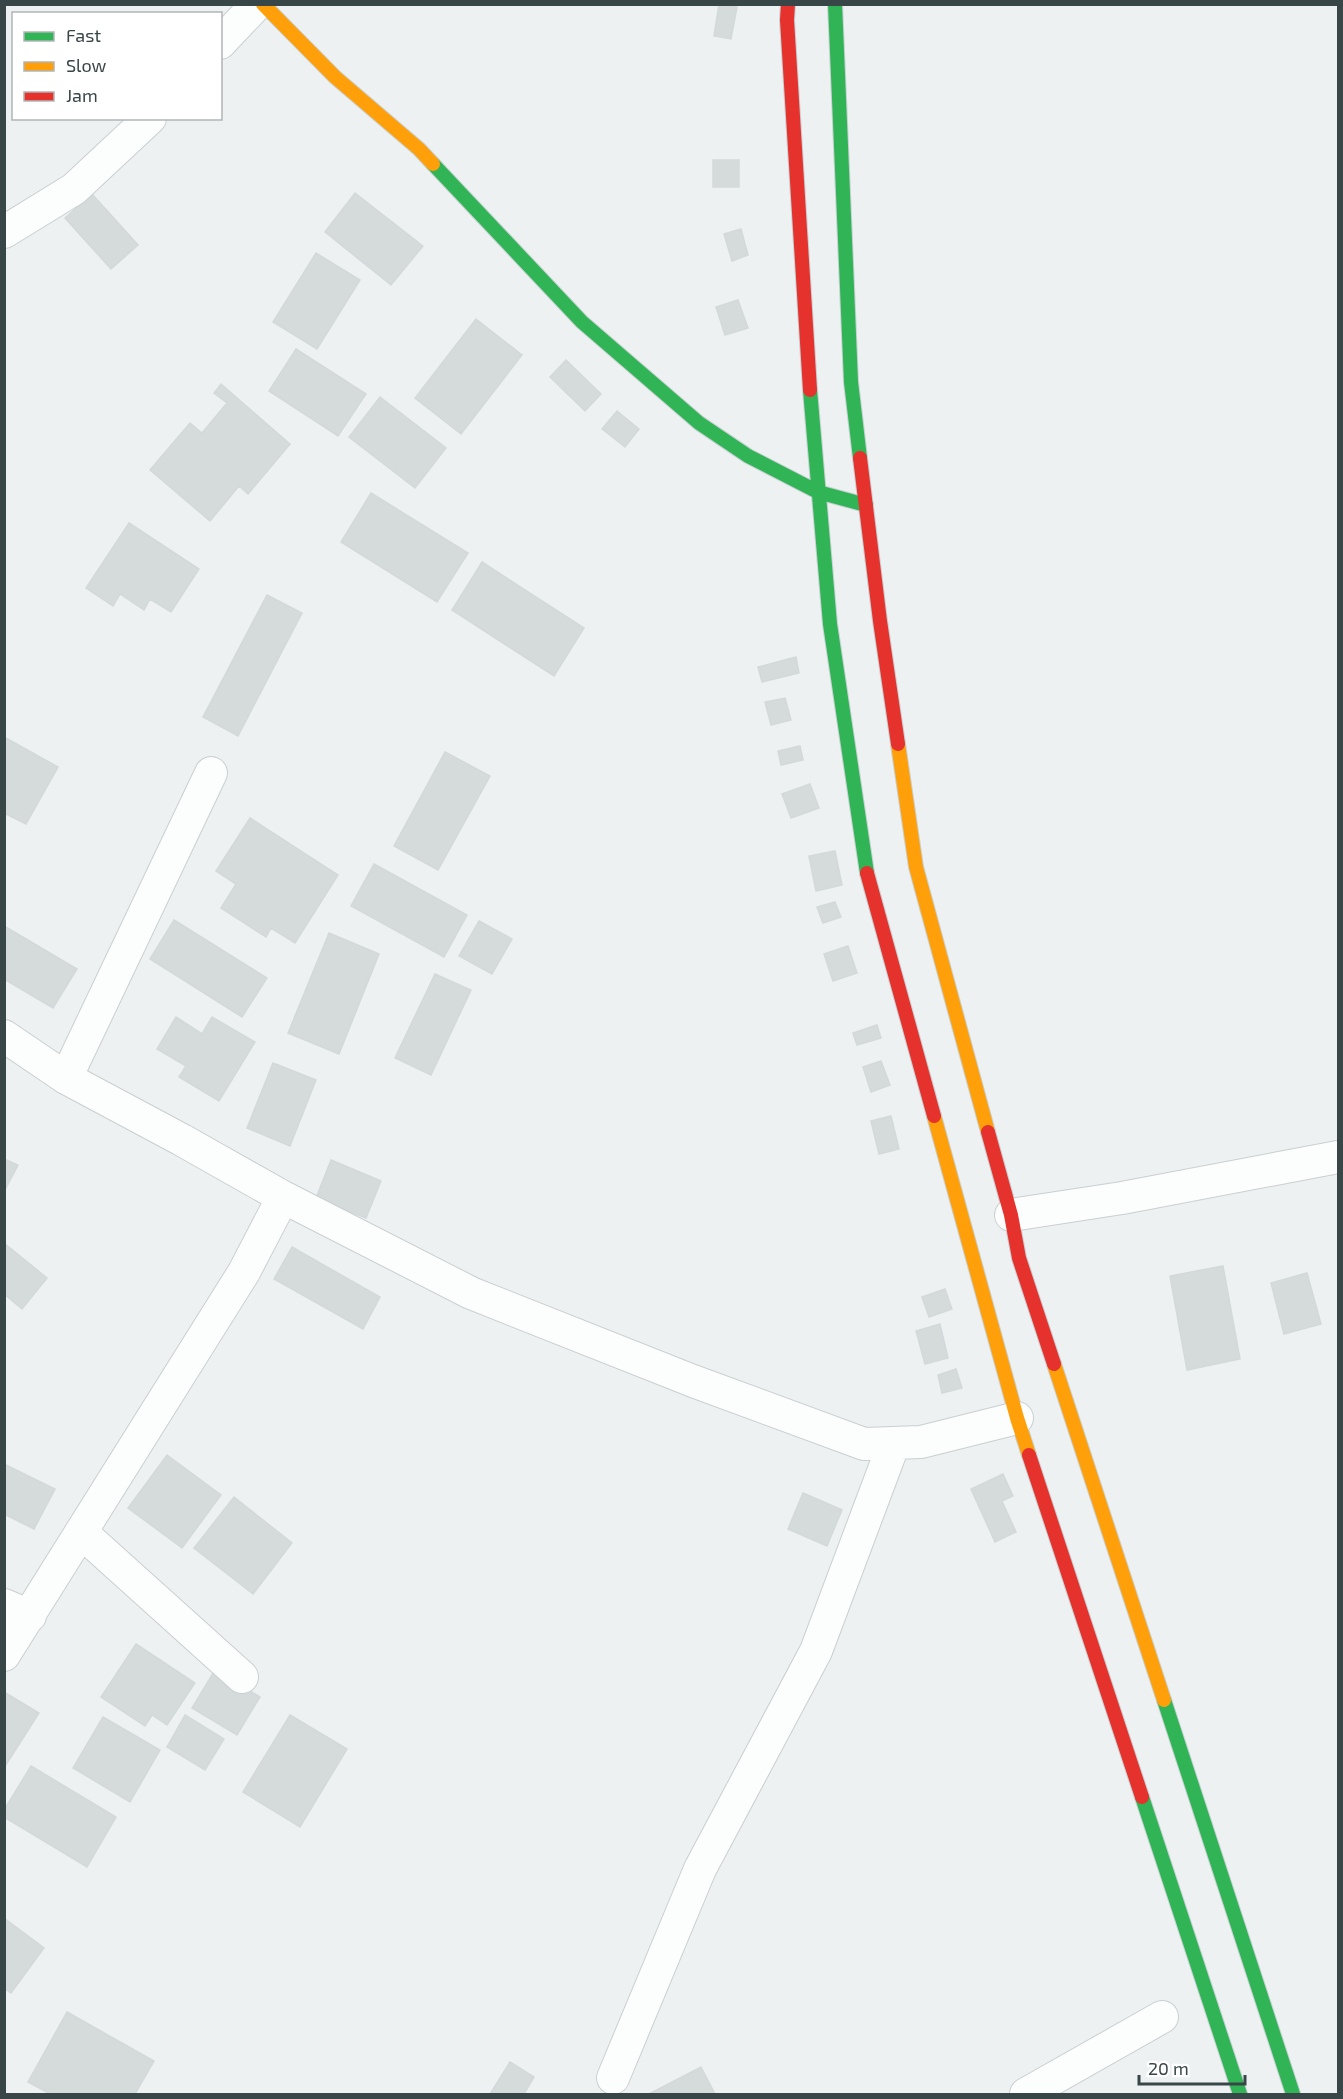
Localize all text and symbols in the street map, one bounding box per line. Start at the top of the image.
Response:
legend [12,12,222,120]
text: Fast [66,24,101,46]
text: Slow [66,54,107,76]
text: Jam [66,84,98,106]
scale bar [1139,2048,1246,2086]
text: 20 m [1148,2057,1189,2079]

